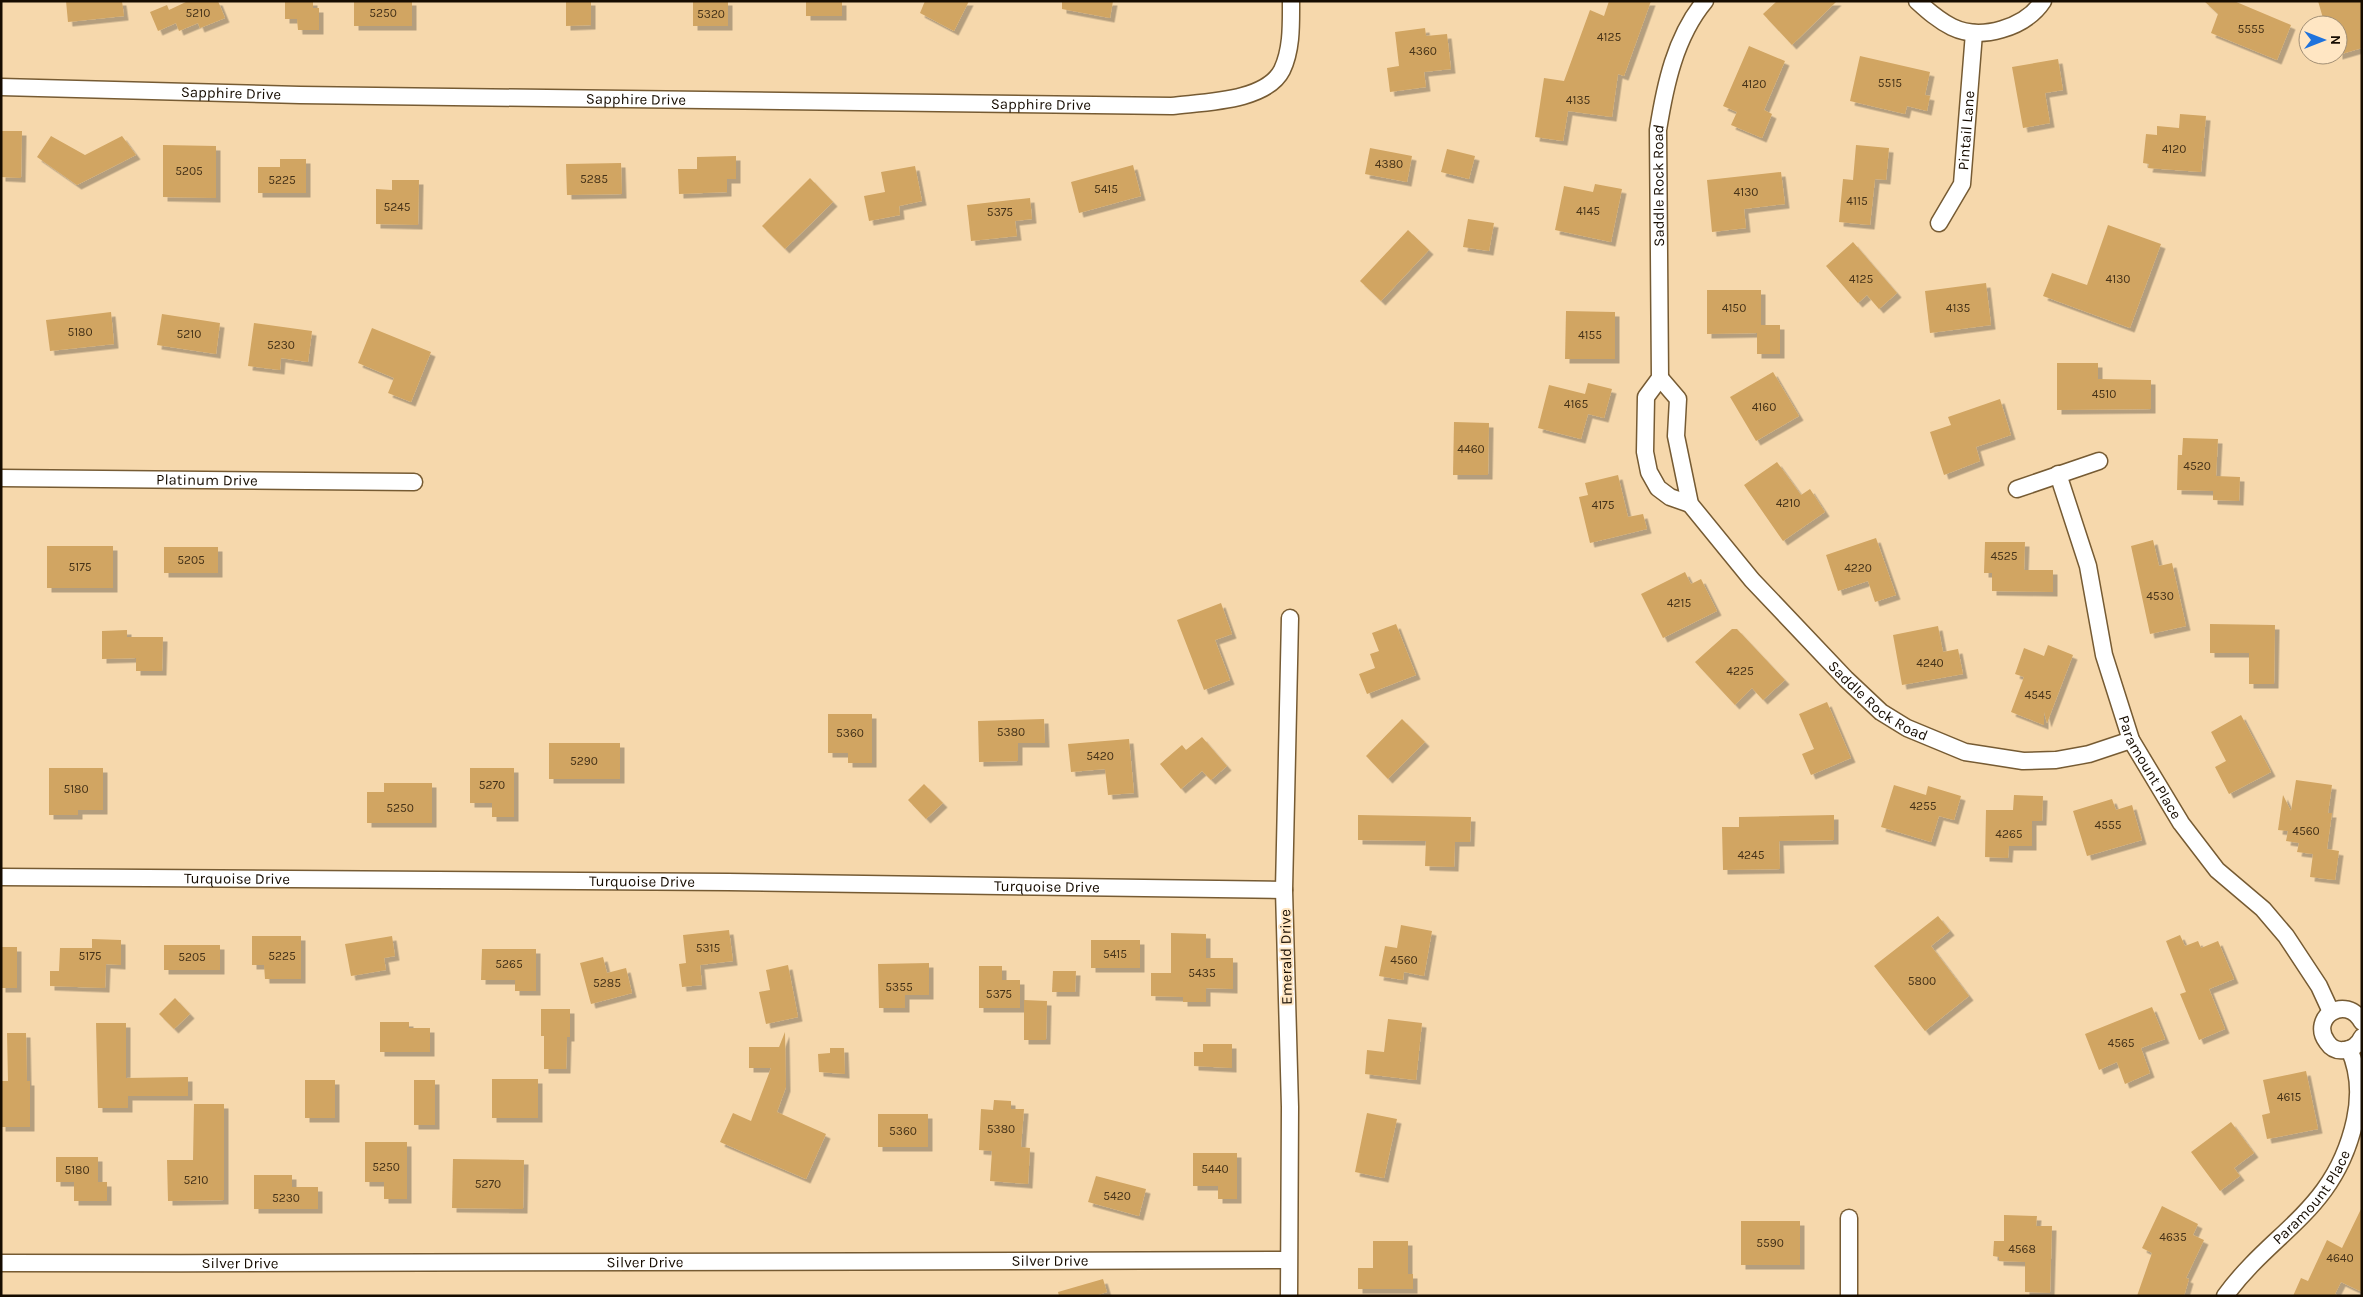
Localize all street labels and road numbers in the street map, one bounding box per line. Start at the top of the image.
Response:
street label: Sapphire Drive [181,83,281,103]
street label: Sapphire Drive [586,90,686,109]
street label: Pintail Lane [1954,90,1978,171]
street label: Sapphire Drive [991,95,1091,114]
street label: Saddle Rock Road [1649,123,1668,247]
street label: Platinum Drive [156,471,258,489]
street label: Saddle Rock Road [1824,657,1931,745]
street label: Paramount Place [2115,713,2186,822]
street label: Turquoise Drive [184,869,290,888]
street label: Turquoise Drive [589,872,695,891]
street label: Turquoise Drive [994,877,1100,896]
street label: Emerald Drive [1276,909,1296,1005]
street label: Paramount Place [2269,1148,2354,1248]
street label: Silver Drive [1011,1252,1089,1270]
street label: Silver Drive [606,1253,684,1271]
street label: Silver Drive [201,1254,279,1272]

